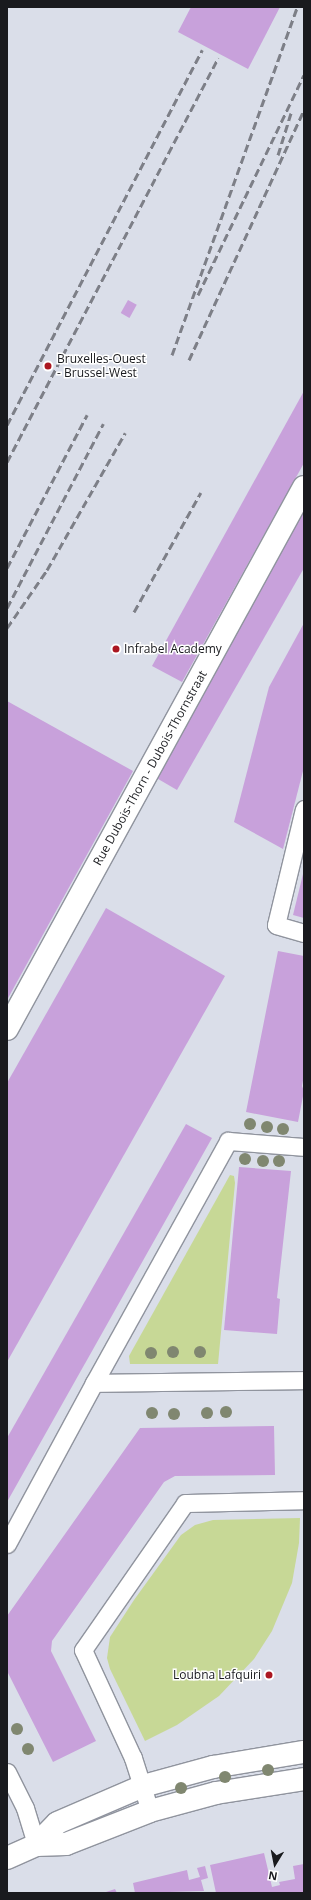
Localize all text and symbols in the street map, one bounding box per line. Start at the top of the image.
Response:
place label: Bruxelles-Ouest - Brussel-West [57,352,146,380]
marker: Bruxelles-Ouest - Brussel-West [42,360,54,372]
place label: Infrabel Academy [124,642,222,656]
marker: Infrabel Academy [111,644,121,654]
street label: Rue Dubois-Thorn - Dubois-Thornstraat [90,668,210,868]
place label: Loubna Lafquiri [173,1668,261,1682]
marker: Loubna Lafquiri [264,1670,274,1680]
north arrow [255,1844,295,1884]
text: N [267,1868,279,1884]

